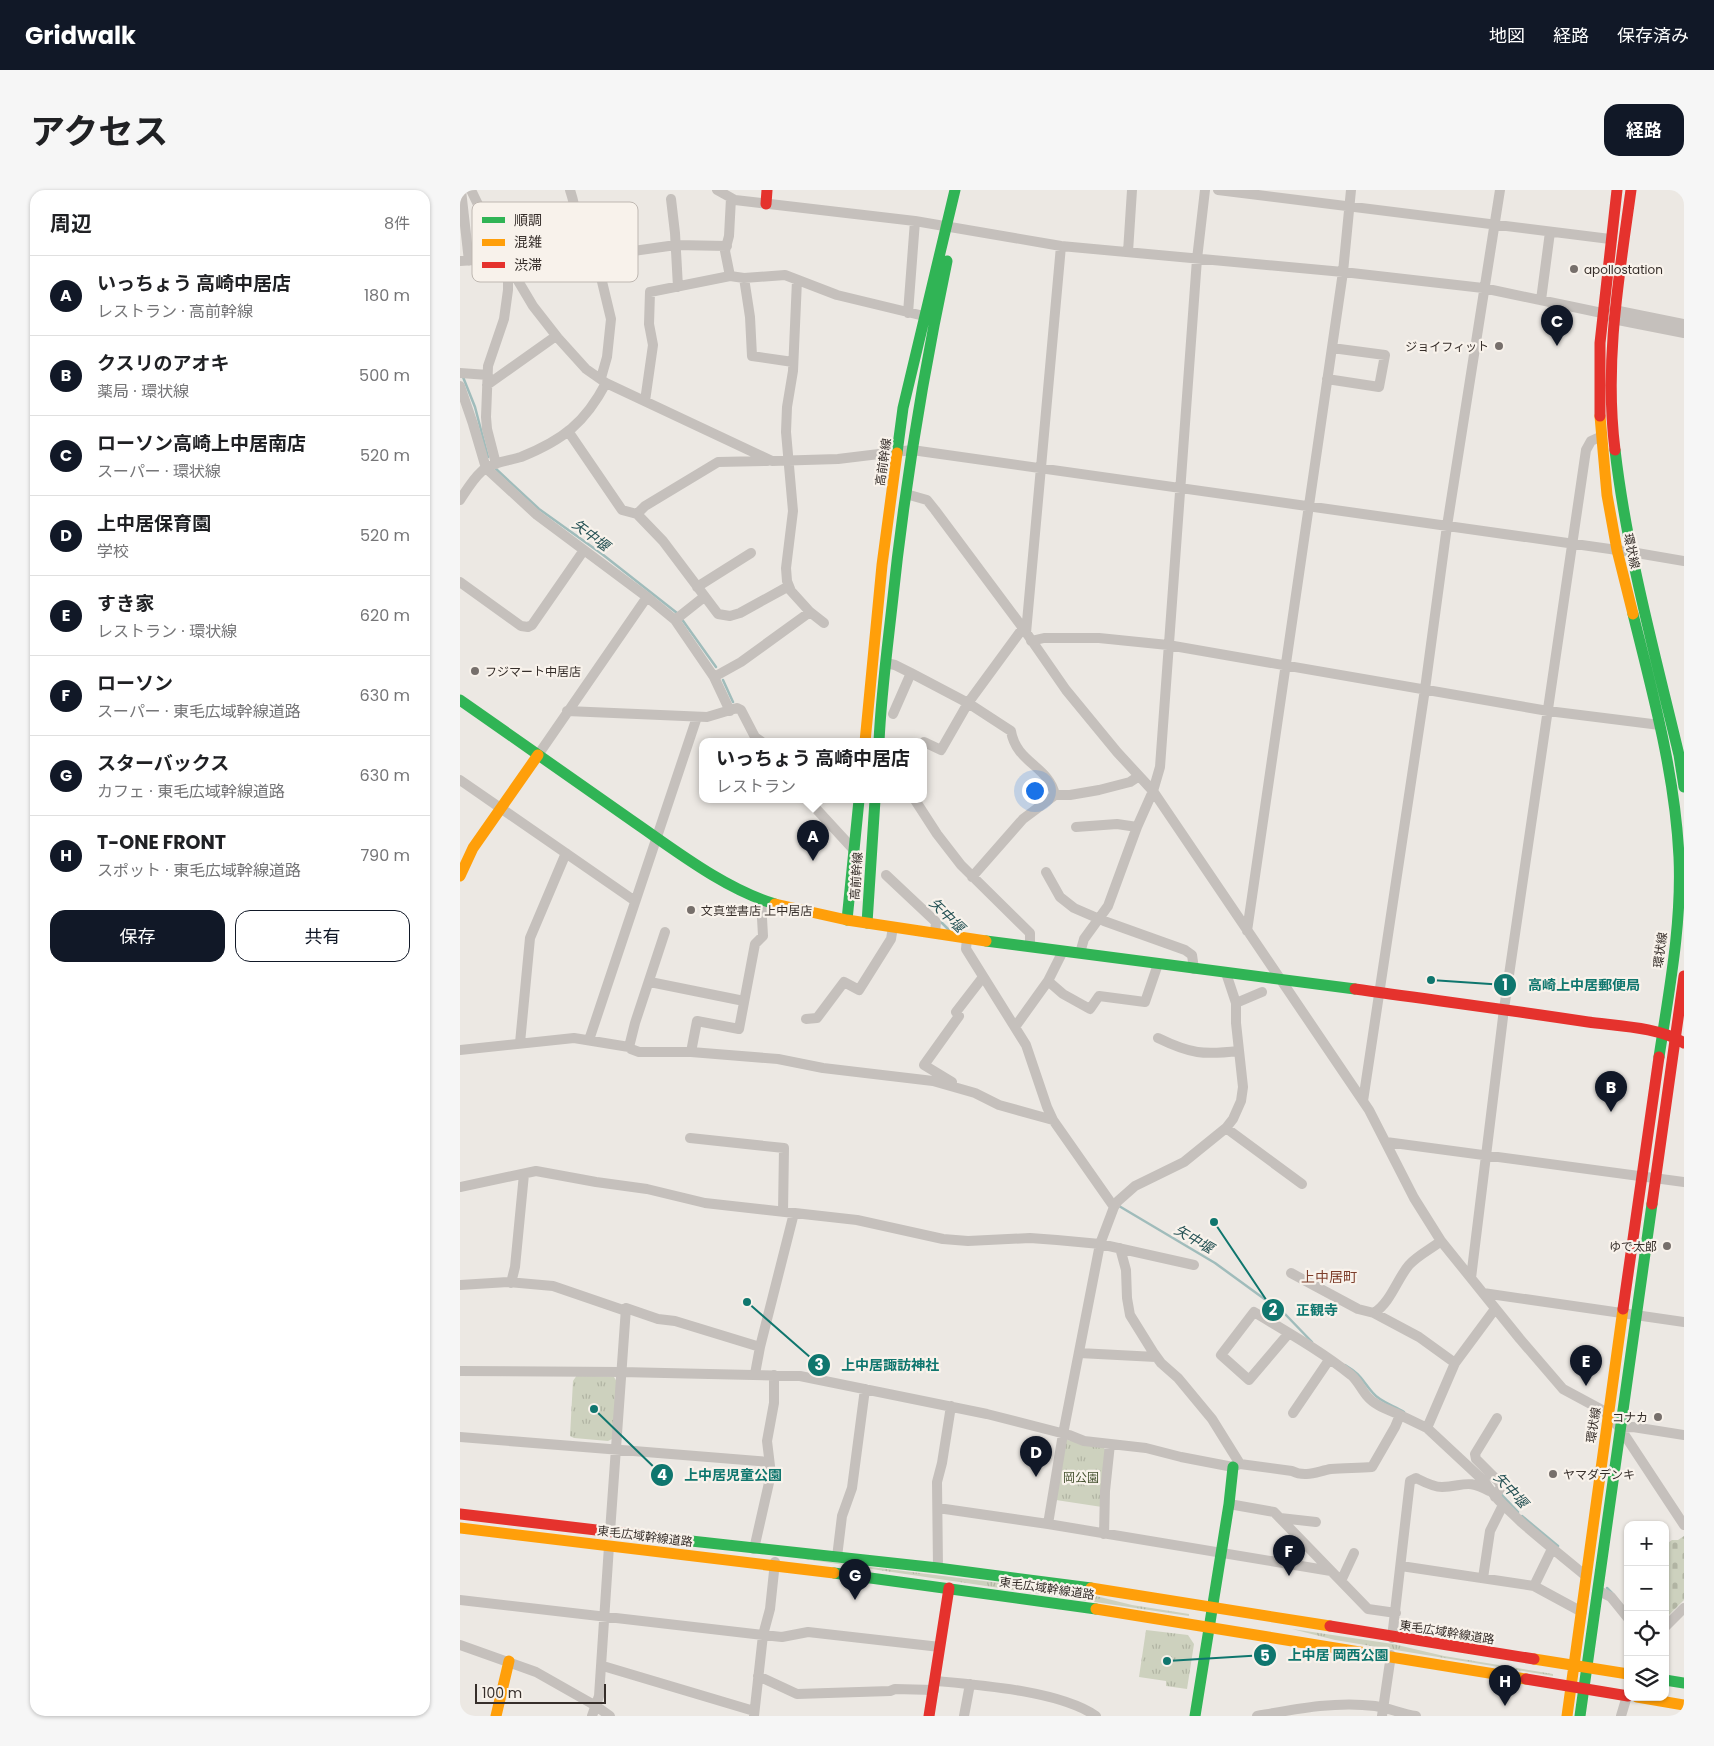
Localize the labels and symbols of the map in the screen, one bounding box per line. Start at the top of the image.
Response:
legend [472,202,638,282]
text: 順調 [514,210,542,230]
text: 混雑 [514,232,542,252]
text: 渋滞 [514,255,542,275]
place label: apollostation [1584,261,1663,278]
marker: apollostation [1568,263,1580,275]
pin: C [1541,305,1573,346]
place label: ジョイフィット [1405,338,1489,355]
marker: ジョイフィット [1493,340,1505,352]
street label: 高前幹線 [871,437,895,487]
water label: 矢中堰 [568,514,616,557]
street label: 環状線 [1620,532,1644,570]
place label: フジマート中居店 [485,663,581,680]
marker: フジマート中居店 [469,665,481,677]
your location [1022,778,1048,804]
pin: A [797,820,829,861]
street label: 高前幹線 [846,851,866,901]
water label: 矢中堰 [925,893,971,939]
place label: 文真堂書店 上中居店 [701,902,812,919]
marker: 文真堂書店 上中居店 [685,904,697,916]
street label: 環状線 [1649,931,1671,969]
callout: 高崎上中居郵便局 [1493,971,1650,1000]
text: 1 [1502,974,1508,995]
text: 高崎上中居郵便局 [1528,975,1640,995]
pin: B [1595,1071,1627,1112]
water label: 矢中堰 [1171,1220,1220,1260]
place label: ゆで太郎 [1609,1238,1657,1255]
marker: ゆで太郎 [1661,1240,1673,1252]
district label: 上中居町 [1301,1267,1357,1287]
callout: 正観寺 [1261,1295,1348,1324]
text: 2 [1269,1299,1278,1320]
text: 正観寺 [1296,1300,1338,1320]
pin: E [1570,1345,1602,1386]
callout: 上中居諏訪神社 [806,1350,949,1379]
text: 3 [814,1354,824,1375]
text: 上中居諏訪神社 [841,1355,939,1375]
street label: 環状線 [1582,1406,1604,1444]
place label: コナカ [1612,1409,1648,1426]
marker: コナカ [1652,1411,1664,1423]
pin: D [1020,1436,1052,1477]
callout: 上中居児童公園 [649,1461,792,1490]
text: 4 [657,1464,667,1485]
text: 上中居児童公園 [684,1465,782,1485]
place label: ヤマダデンキ [1563,1466,1635,1483]
water label: 矢中堰 [1489,1468,1535,1514]
marker: ヤマダデンキ [1547,1468,1559,1480]
park label: 岡公園 [1063,1469,1099,1486]
street label: 東毛広域幹線道路 [596,1522,694,1550]
pin: F [1273,1535,1305,1576]
pin: G [839,1559,871,1600]
street label: 東毛広域幹線道路 [998,1573,1096,1603]
street label: 東毛広域幹線道路 [1398,1616,1496,1648]
callout: 上中居 岡西公園 [1253,1641,1399,1670]
text: 5 [1260,1645,1270,1666]
text: 上中居 岡西公園 [1288,1645,1388,1665]
pin: H [1489,1665,1521,1706]
scale bar [475,1681,606,1704]

